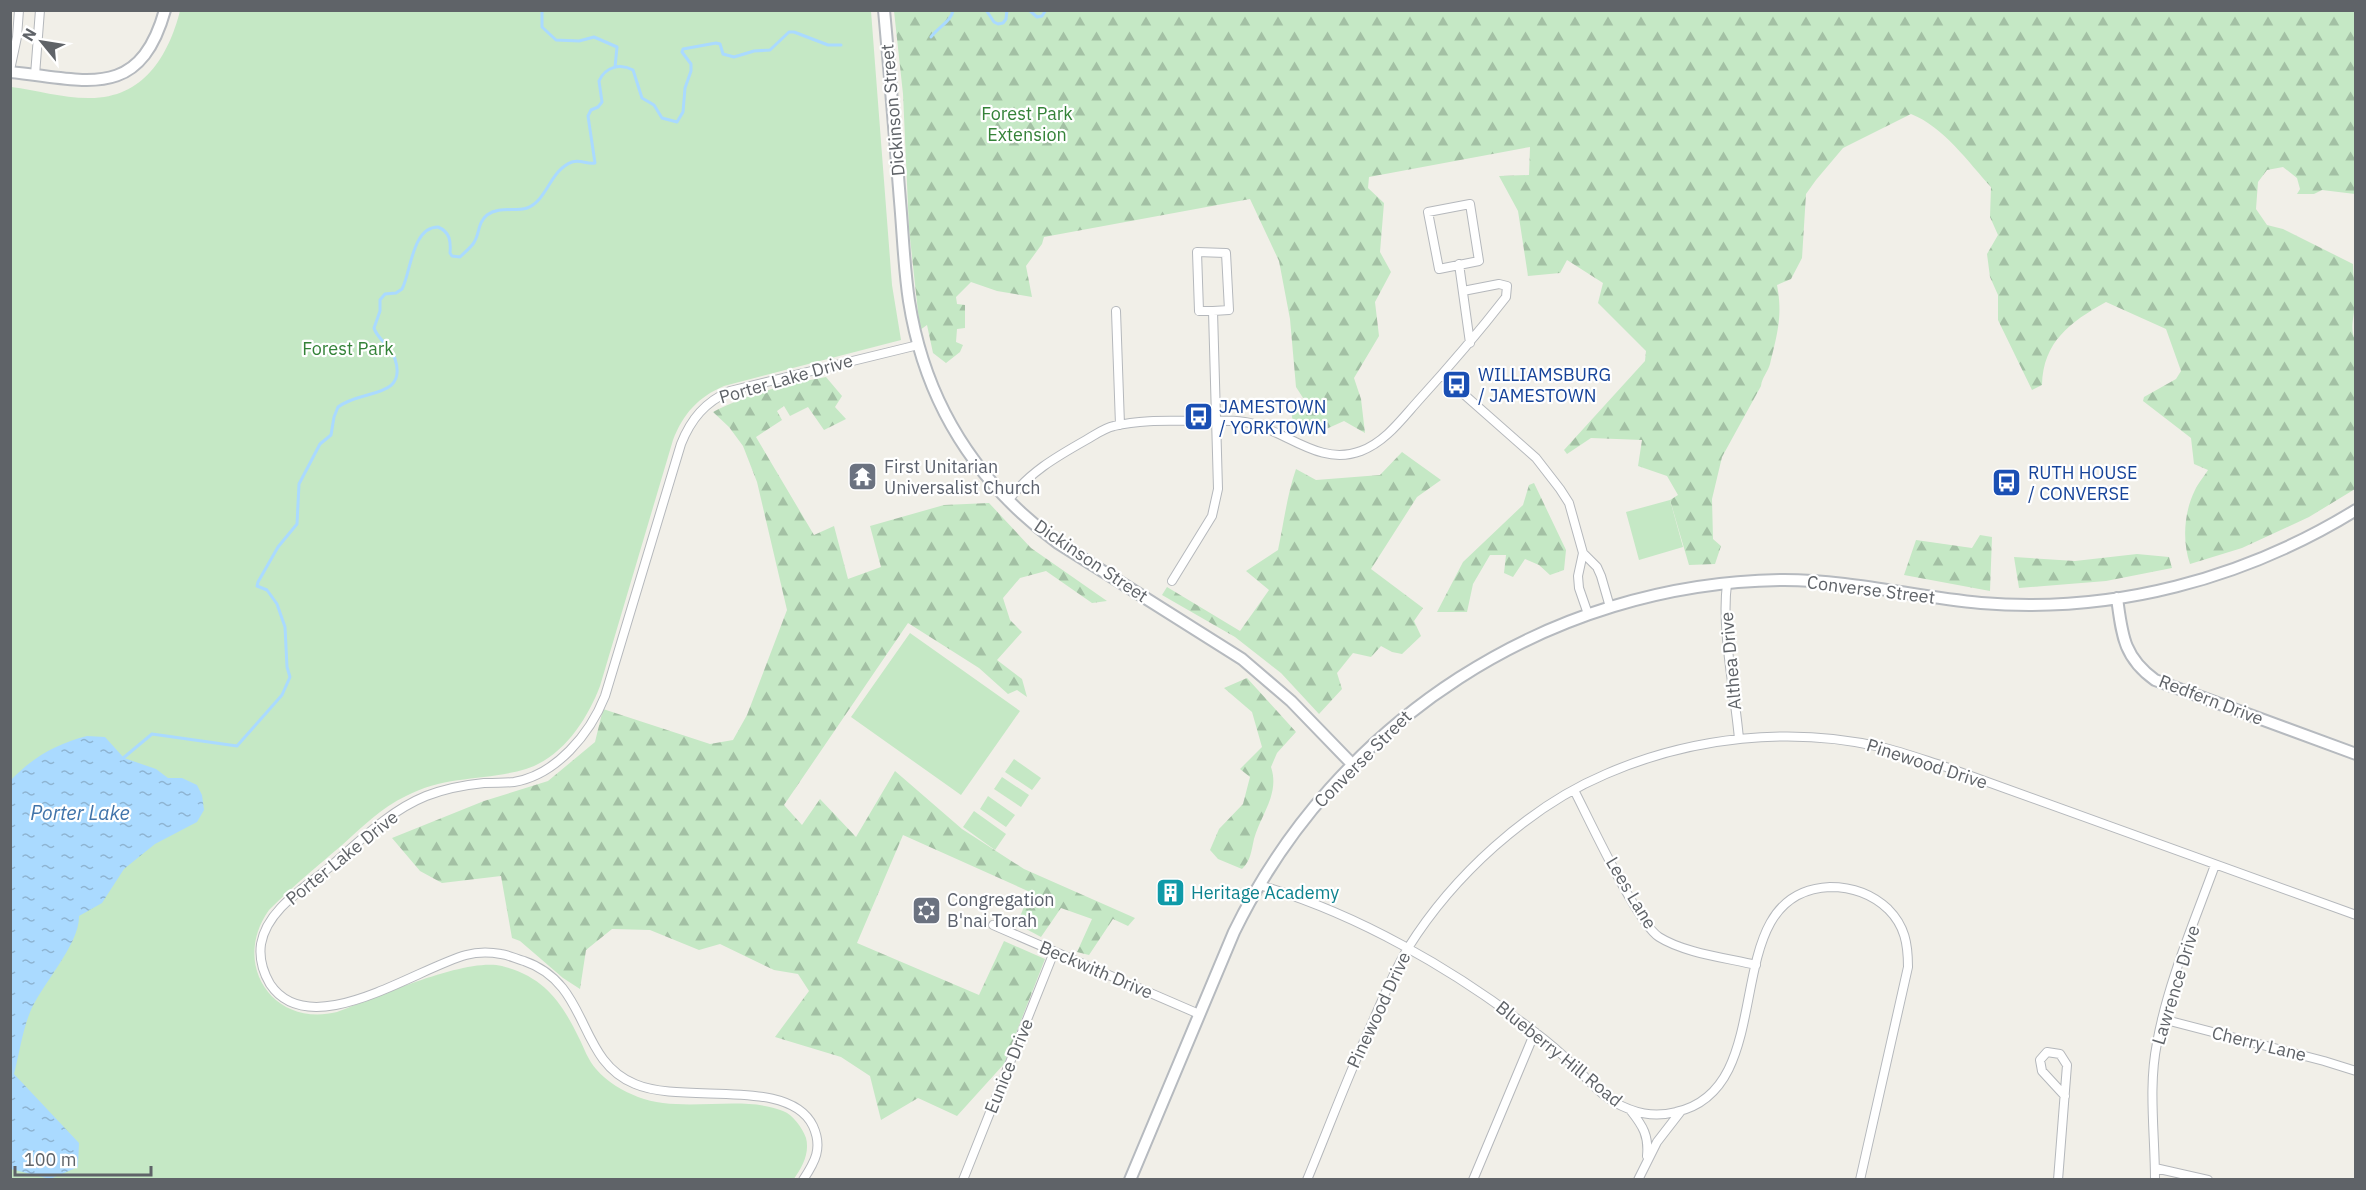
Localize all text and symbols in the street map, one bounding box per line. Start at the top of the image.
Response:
north arrow [12,12,72,72]
text: N [17,24,41,45]
street label: Dickinson Street [875,43,910,177]
park label: Forest Park Extension [981,102,1073,146]
park label: Forest Park [302,337,394,360]
street label: Porter Lake Drive [716,348,855,409]
place label: WILLIAMSBURG / JAMESTOWN [1478,363,1611,407]
bus stop icon: WILLIAMSBURG / JAMESTOWN [1441,369,1473,401]
place label: JAMESTOWN / YORKTOWN [1219,395,1327,439]
bus stop icon: JAMESTOWN / YORKTOWN [1182,401,1214,433]
place label: First Unitarian Universalist Church [884,455,1041,499]
temple icon: First Unitarian Universalist Church [847,461,879,493]
place label: RUTH HOUSE / CONVERSE [2028,461,2137,505]
bus stop icon: RUTH HOUSE / CONVERSE [1991,467,2023,499]
street label: Dickinson Street [1030,514,1153,607]
street label: Converse Street [1806,570,1936,609]
street label: Althea Drive [1715,611,1746,711]
street label: Redfern Drive [2156,669,2267,730]
street label: Converse Street [1309,705,1416,812]
street label: Pinewood Drive [1864,733,1991,794]
water label: Porter Lake [30,799,130,826]
street label: Porter Lake Drive [281,805,403,910]
street label: Lees Lane [1601,852,1662,933]
building icon: Heritage Academy [1154,877,1186,909]
place label: Heritage Academy [1191,881,1339,904]
place label: Congregation B'nai Torah [947,888,1055,932]
synagogue icon: Congregation B'nai Torah [910,894,942,926]
street label: Lawrence Drive [2146,922,2205,1047]
street label: Beckwith Drive [1036,935,1157,1004]
street label: Pinewood Drive [1342,948,1416,1072]
street label: Blueberry Hill Road [1491,996,1627,1112]
street label: Eunice Drive [979,1015,1038,1117]
street label: Cherry Lane [2209,1021,2309,1066]
scale bar [15,1139,152,1177]
text: 100 m [24,1148,76,1171]

